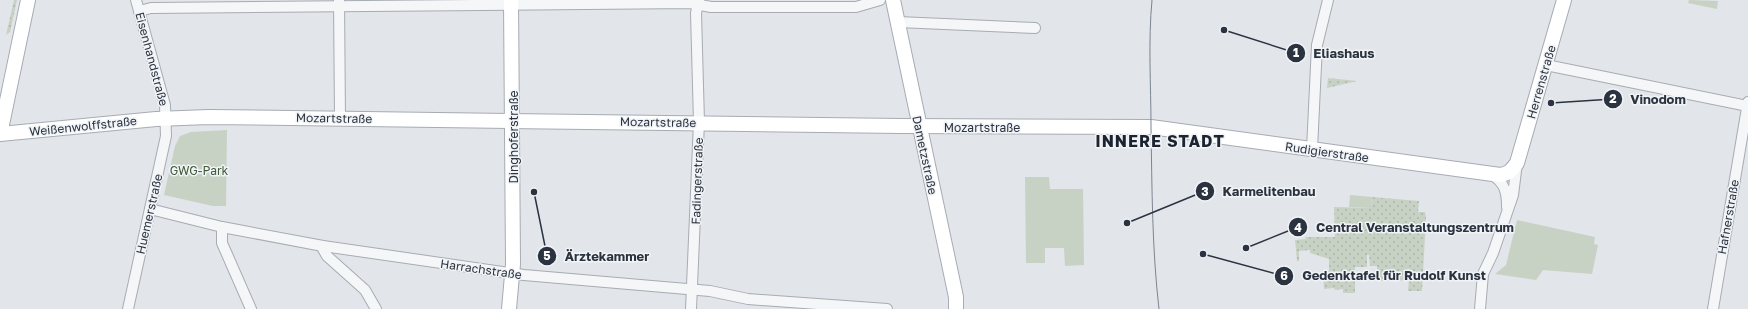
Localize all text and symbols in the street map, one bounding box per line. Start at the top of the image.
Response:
street label: Eisenhandstraße [132,10,172,108]
callout: Eliashaus [1286,41,1383,66]
street label: Herrenstraße [1523,43,1559,121]
text: 1 [1293,45,1299,60]
text: Eliashaus [1313,45,1375,61]
callout: Vinodom [1603,87,1694,112]
street label: Dinghoferstraße [506,90,521,184]
text: 2 [1609,91,1617,106]
text: Vinodom [1630,91,1686,107]
street label: Mozartstraße [296,110,372,126]
street label: Weißenwolffstraße [28,113,138,139]
street label: Mozartstraße [620,114,696,130]
street label: Dametzstraße [909,114,941,196]
street label: Mozartstraße [944,120,1020,135]
district label: INNERE STADT [1095,131,1225,151]
street label: Fadingerstraße [688,137,706,225]
street label: Rudigierstraße [1284,139,1370,165]
park label: GWG-Park [170,163,229,178]
street label: Huemerstraße [132,172,166,256]
street label: Hafnerstraße [1714,178,1742,256]
callout: Karmelitenbau [1195,179,1324,204]
text: Karmelitenbau [1223,183,1316,199]
text: 3 [1201,184,1209,199]
callout: Central Veranstaltungszentrum [1288,215,1522,240]
text: Central Veranstaltungszentrum [1316,219,1514,235]
text: 4 [1294,220,1302,235]
callout: Ärztekammer [537,244,657,269]
text: 5 [543,248,551,263]
text: Ärztekammer [565,248,649,264]
street label: Harrachstraße [439,256,523,282]
callout: Gedenktafel für Rudolf Kunst [1274,263,1494,288]
text: Gedenktafel für Rudolf Kunst [1302,267,1486,283]
text: 6 [1280,268,1288,283]

